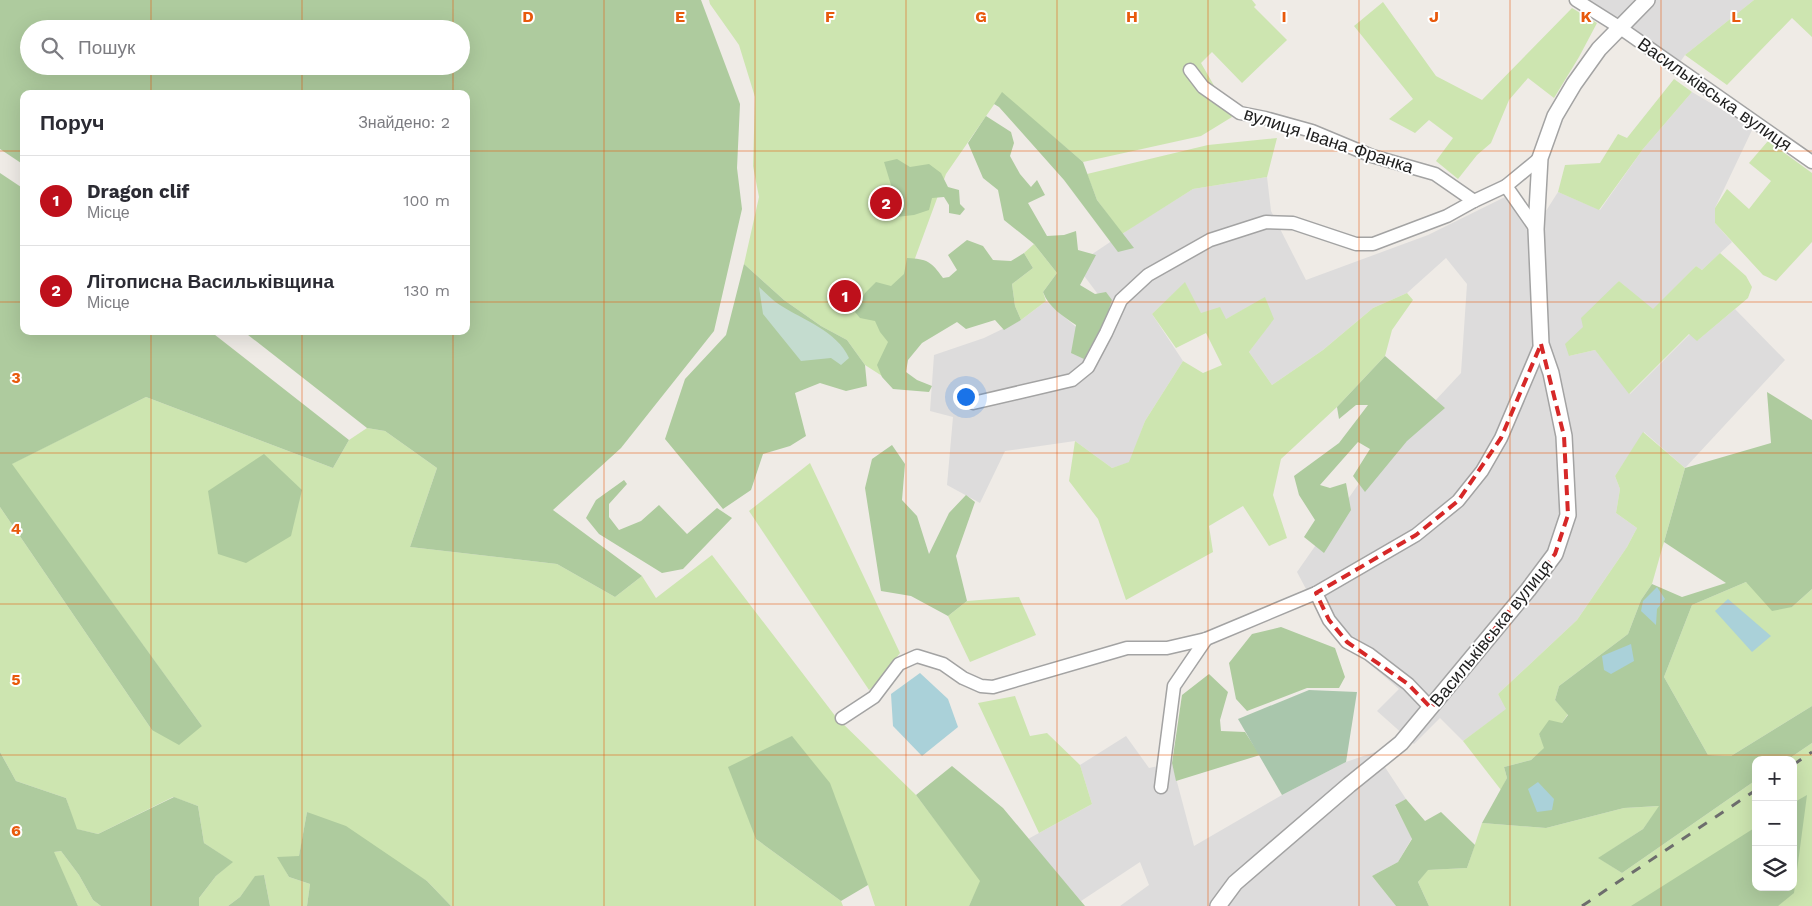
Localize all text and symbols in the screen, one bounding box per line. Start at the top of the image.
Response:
text: D [522,7,534,26]
text: E [675,7,685,26]
text: F [825,7,835,26]
text: G [975,7,987,26]
text: H [1126,7,1138,26]
text: I [1281,7,1287,26]
text: J [1429,7,1439,26]
text: K [1580,7,1592,26]
text: L [1731,7,1741,26]
search box [20,20,470,75]
street label: Васильківська вулиця [1634,33,1796,155]
icon: search [38,34,66,62]
text: Пошук [78,36,135,59]
street label: вулиця Івана Франка [1242,103,1417,178]
text: Поруч [40,110,104,135]
text: Знайдено: 2 [358,113,450,132]
text: Dragon clif [87,180,189,203]
pin: 2 [870,184,902,222]
text: 1 [53,191,59,210]
text: 100 m [403,191,450,210]
text: Місце [87,203,130,222]
text: Літописна Васильківщина [87,270,334,293]
pin: 1 [829,277,861,315]
text: 2 [51,281,61,300]
text: 130 m [404,281,450,300]
text: Місце [87,293,130,312]
text: 3 [11,368,21,387]
your location [953,384,979,410]
text: 4 [11,519,21,538]
street label: Васильківська вулиця [1425,555,1557,711]
text: 5 [11,670,21,689]
map controls [1752,756,1797,891]
button: + [1752,756,1797,801]
button: − [1752,801,1797,846]
text: 6 [11,821,21,840]
button: layers [1752,846,1797,891]

